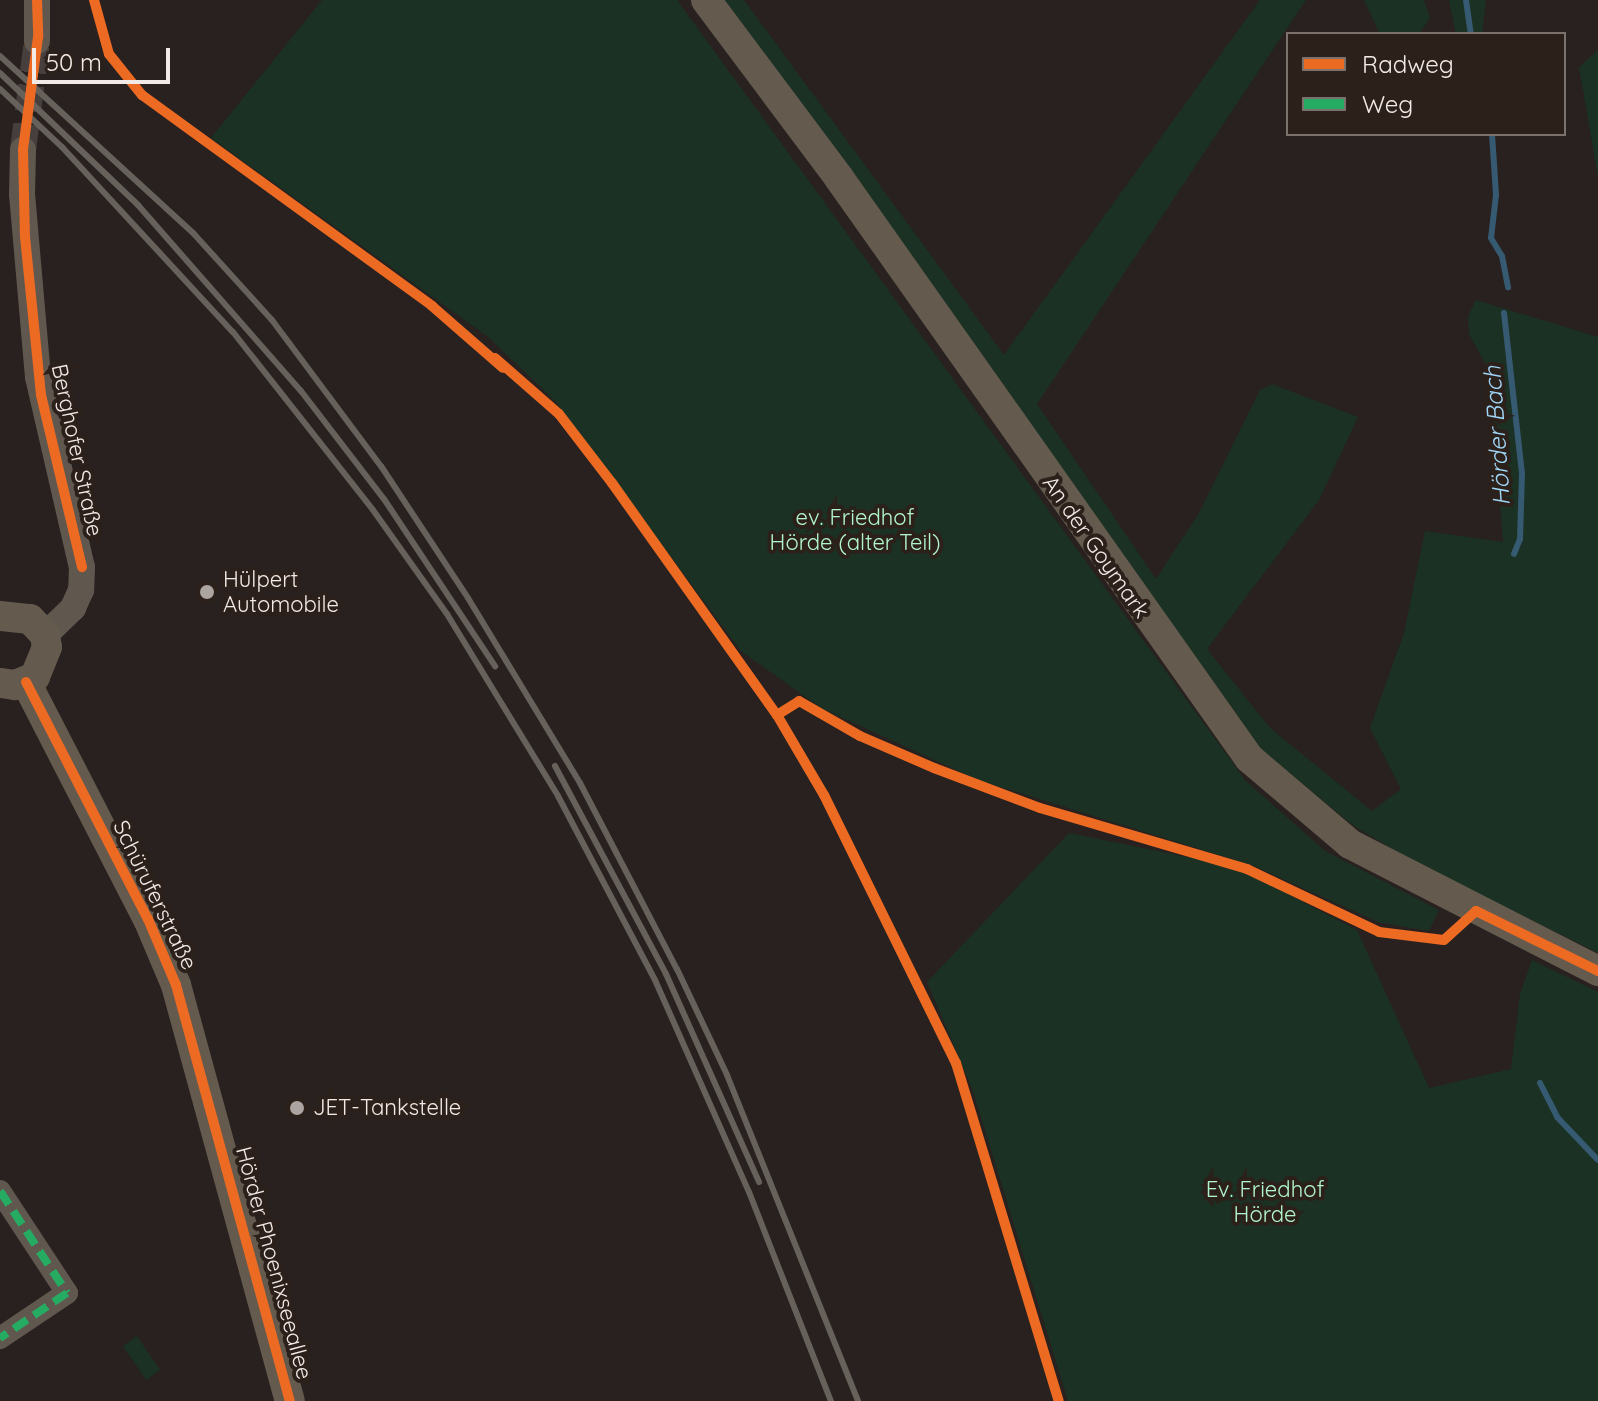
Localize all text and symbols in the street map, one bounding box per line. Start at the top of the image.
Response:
scale bar [36,32,174,82]
legend [1286,32,1566,136]
text: 50 m [46,47,102,77]
text: Radweg [1362,49,1454,79]
text: Weg [1362,89,1413,119]
street label: Berghofer Straße [46,361,108,539]
water label: Hörder Bach [1478,365,1516,507]
street label: An der Goymark [1037,471,1155,623]
park label: ev. Friedhof Hörde (alter Teil) [770,504,940,556]
place label: Hülpert Automobile [223,566,339,618]
marker: Hülpert Automobile [198,583,216,601]
street label: Schüruferstraße [107,816,203,974]
place label: JET-Tankstelle [313,1095,461,1121]
marker: JET-Tankstelle [288,1099,306,1117]
street label: Hörder Phoenixseeallee [230,1144,318,1382]
park label: Ev. Friedhof Hörde [1206,1176,1324,1228]

